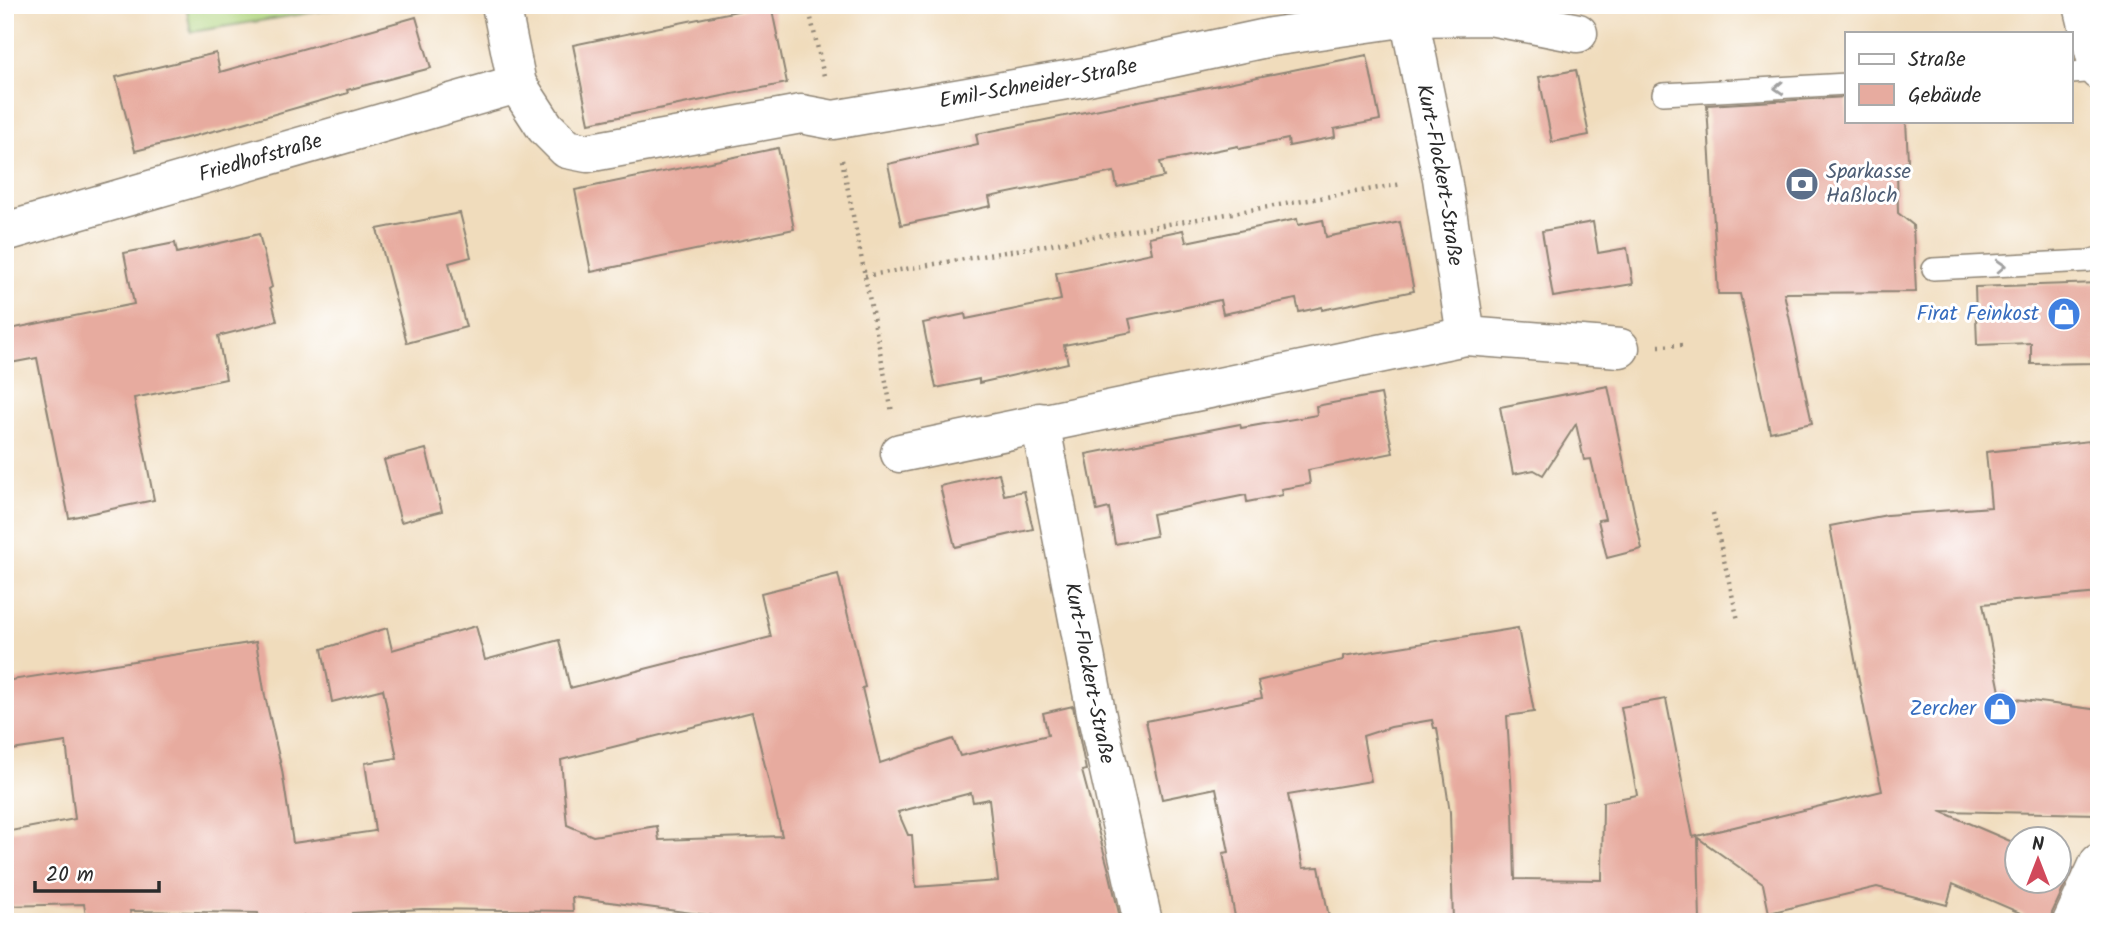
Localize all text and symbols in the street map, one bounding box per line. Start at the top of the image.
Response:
legend [1845,32,2072,122]
text: Straße [1908,44,1966,77]
street label: Emil-Schneider-Straße [937,49,1141,118]
one-way arrow [1773,80,1784,95]
text: Gebäude [1908,80,1982,113]
street label: Kurt-Flockert-Straße [1407,81,1472,269]
street label: Friedhofstraße [195,124,327,192]
place label: Sparkasse Haßloch [1826,156,1912,213]
bank icon: Sparkasse Haßloch [1783,165,1821,203]
one-way arrow [1996,258,2007,273]
shop icon: Firat Feinkost [2045,295,2083,333]
place label: Firat Feinkost [1917,298,2040,331]
street label: Kurt-Flockert-Straße [1055,580,1124,768]
shop icon: Zercher [1981,690,2019,728]
place label: Zercher [1910,693,1977,726]
north arrow [2002,825,2072,895]
text: N [2032,830,2044,860]
scale bar [35,850,159,894]
text: 20 m [46,859,94,892]

